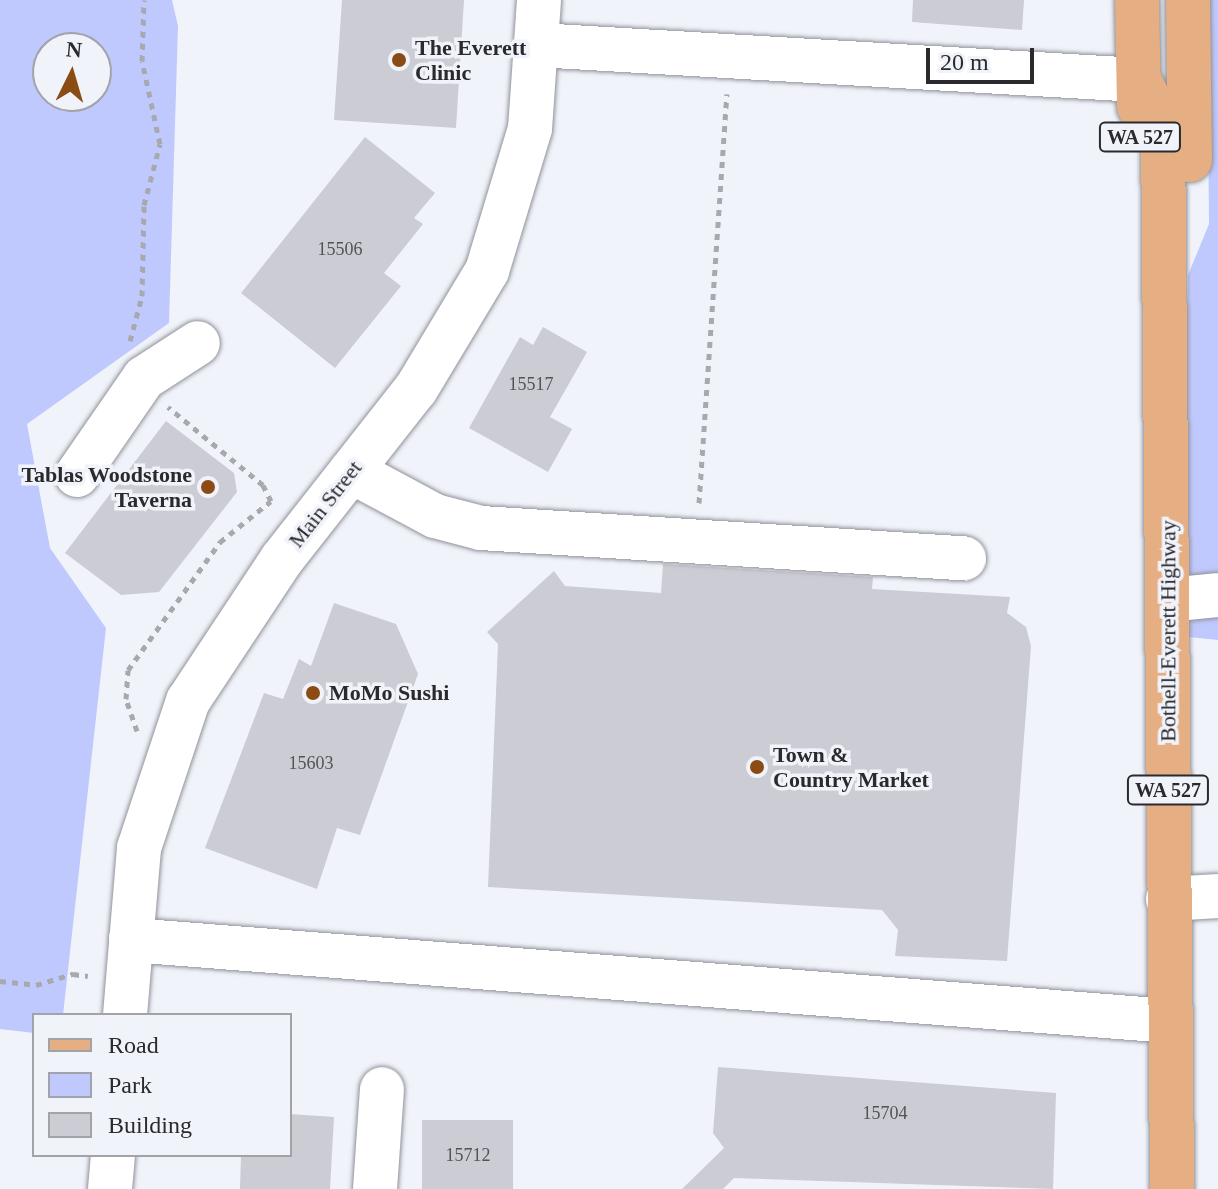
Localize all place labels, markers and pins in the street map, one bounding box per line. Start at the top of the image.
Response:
place label: The Everett Clinic [415,34,526,86]
marker: The Everett Clinic [390,51,408,69]
place label: Tablas Woodstone Taverna [21,461,192,512]
marker: Tablas Woodstone Taverna [199,478,217,496]
place label: MoMo Sushi [329,680,449,706]
marker: MoMo Sushi [304,684,322,702]
place label: Town & Country Market [773,741,929,792]
marker: Town & Country Market [748,758,766,776]

